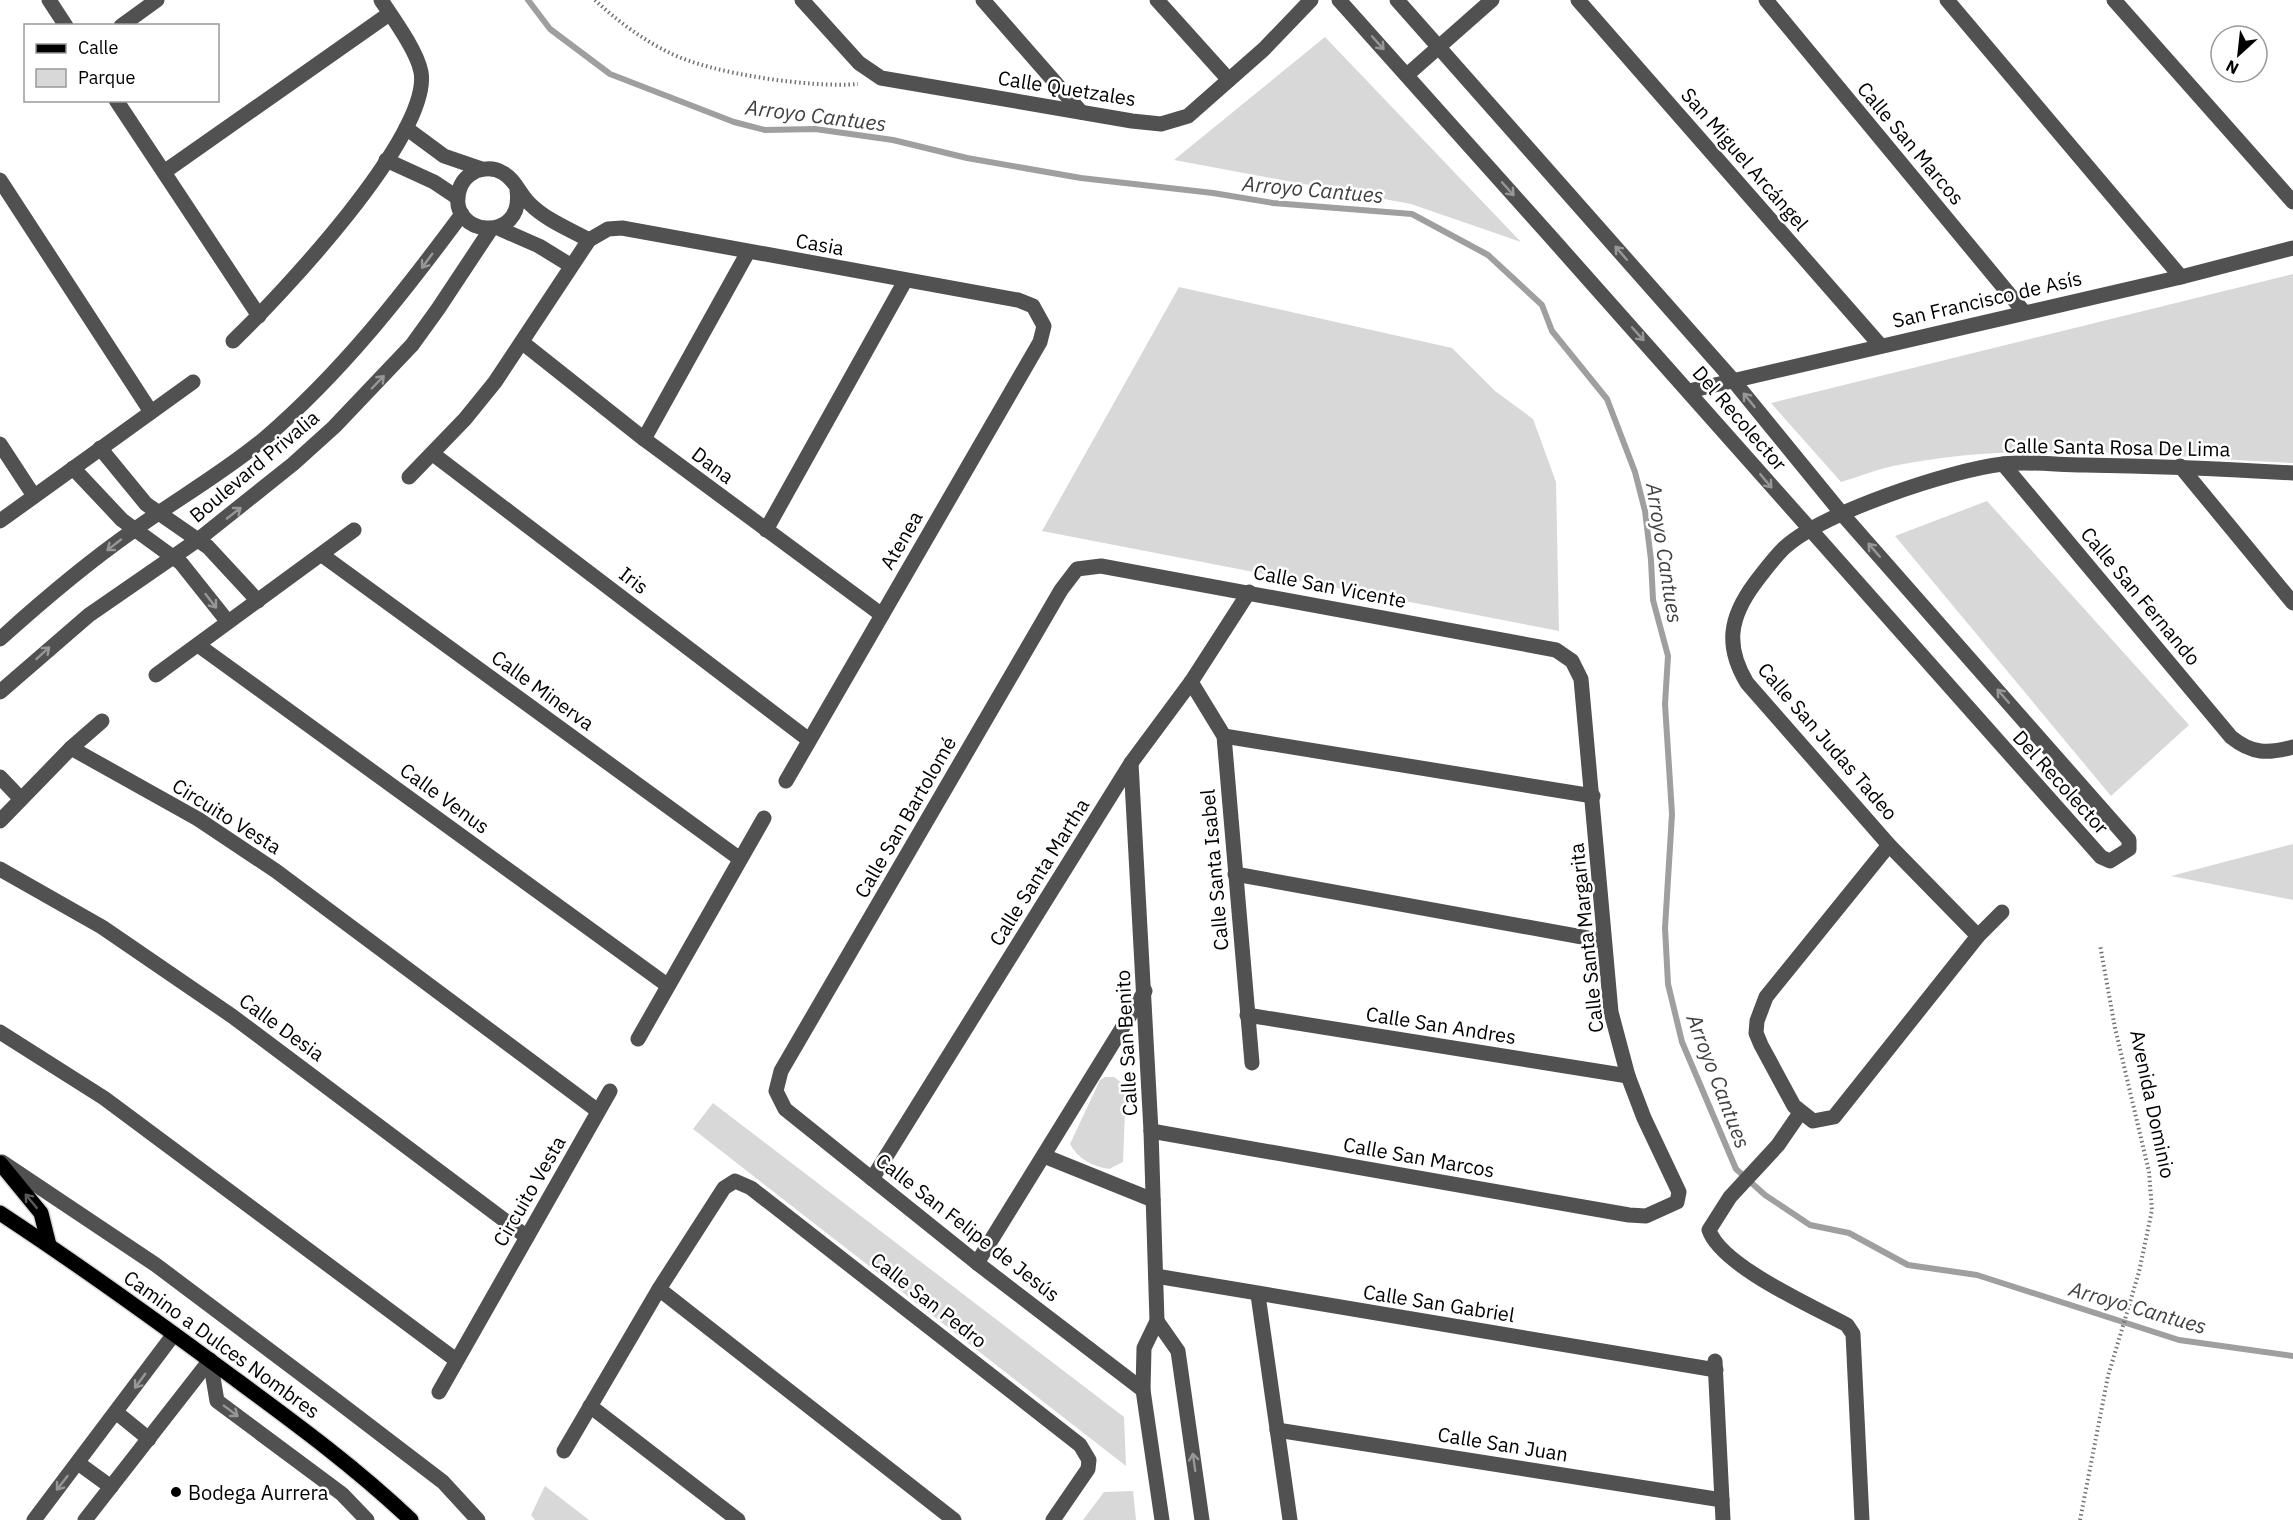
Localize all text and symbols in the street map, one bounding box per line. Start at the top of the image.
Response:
legend [24,24,219,102]
north arrow [2209,24,2269,84]
text: Calle [78,36,118,59]
one-way arrow [1371,36,1385,51]
text: N [2222,56,2242,79]
street label: Calle Quetzales [996,64,1138,112]
text: Parque [78,66,136,89]
street label: Calle San Marcos [1851,76,1971,210]
street label: San Miguel Arcángel [1675,82,1815,236]
water label: Arroyo Cantues [743,92,888,138]
water label: Arroyo Cantues [1240,169,1385,209]
one-way arrow [1501,181,1515,196]
street label: Casia [794,226,847,262]
one-way arrow [1615,245,1628,261]
one-way arrow [421,253,433,269]
street label: San Francisco de Asís [1890,264,2084,334]
one-way arrow [1631,326,1645,341]
street label: Del Recolector [1687,360,1793,476]
one-way arrow [371,374,385,389]
one-way arrow [1743,392,1756,408]
street label: Boulevard Privalia [183,404,325,528]
street label: Calle Santa Rosa De Lima [2003,432,2231,462]
street label: Dana [686,440,740,490]
one-way arrow [1759,473,1773,488]
water label: Arroyo Cantues [1640,480,1690,625]
street label: Atenea [873,505,929,574]
one-way arrow [226,506,242,519]
street label: Calle San Fernando [2075,521,2207,671]
one-way arrow [106,539,122,552]
one-way arrow [1867,543,1881,558]
street label: Calle San Vicente [1251,558,1409,614]
street label: Iris [614,560,654,600]
one-way arrow [205,592,218,608]
street label: Calle Minerva [486,644,600,737]
one-way arrow [35,646,50,660]
street label: Calle San Judas Tadeo [1752,656,1904,826]
one-way arrow [1996,689,2010,704]
street label: Del Recolector [2007,724,2115,840]
street label: Calle San Bartolomé [848,731,962,903]
street label: Calle Venus [395,756,495,840]
street label: Circuito Vesta [167,772,287,860]
street label: Calle Santa Isabel [1193,788,1235,952]
street label: Calle Santa Martha [983,793,1095,951]
street label: Calle Santa Margarita [1563,841,1609,1034]
street label: Calle San Benito [1109,969,1143,1117]
street label: Calle Desia [234,987,330,1067]
street label: Calle San Andres [1364,1000,1518,1050]
water label: Arroyo Cantues [1680,1009,1757,1152]
street label: Avenida Dominio [2124,1027,2182,1181]
street label: Circuito Vesta [486,1130,572,1251]
street label: Calle San Marcos [1341,1130,1497,1184]
street label: Calle San Felipe de Jesús [870,1147,1066,1307]
one-way arrow [25,1193,38,1209]
street label: Calle San Pedro [865,1246,993,1354]
street label: Camino a Dulces Nombres [119,1264,325,1424]
water label: Arroyo Cantues [2065,1274,2210,1340]
street label: Calle San Gabriel [1361,1278,1517,1328]
one-way arrow [134,1373,146,1389]
one-way arrow [222,1404,238,1417]
street label: Calle San Juan [1436,1420,1570,1468]
one-way arrow [1188,1453,1199,1472]
one-way arrow [56,1475,69,1491]
place label: Bodega Aurrera [188,1479,329,1506]
marker: Bodega Aurrera [169,1485,183,1499]

